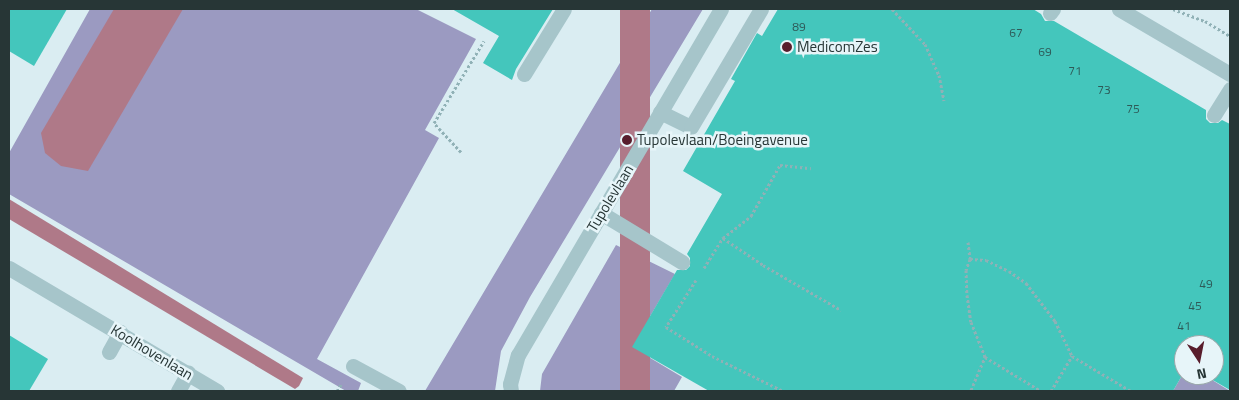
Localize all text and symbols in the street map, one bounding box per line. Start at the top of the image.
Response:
house number: 89 [792,20,806,34]
house number: 67 [1009,26,1023,40]
place label: MedicomZes [797,38,878,56]
marker: MedicomZes [781,41,793,53]
house number: 69 [1038,45,1052,59]
house number: 71 [1068,64,1082,78]
house number: 73 [1097,83,1111,97]
house number: 75 [1126,102,1140,116]
place label: Tupolevlaan/Boeingavenue [637,131,808,149]
marker: Tupolevlaan/Boeingavenue [621,134,633,146]
street label: Tupolevlaan [583,161,637,235]
house number: 49 [1199,277,1213,291]
house number: 45 [1188,299,1202,313]
house number: 41 [1177,319,1191,333]
street label: Koolhovenlaan [108,320,196,384]
north arrow [1174,335,1224,385]
text: N [1195,363,1209,385]

